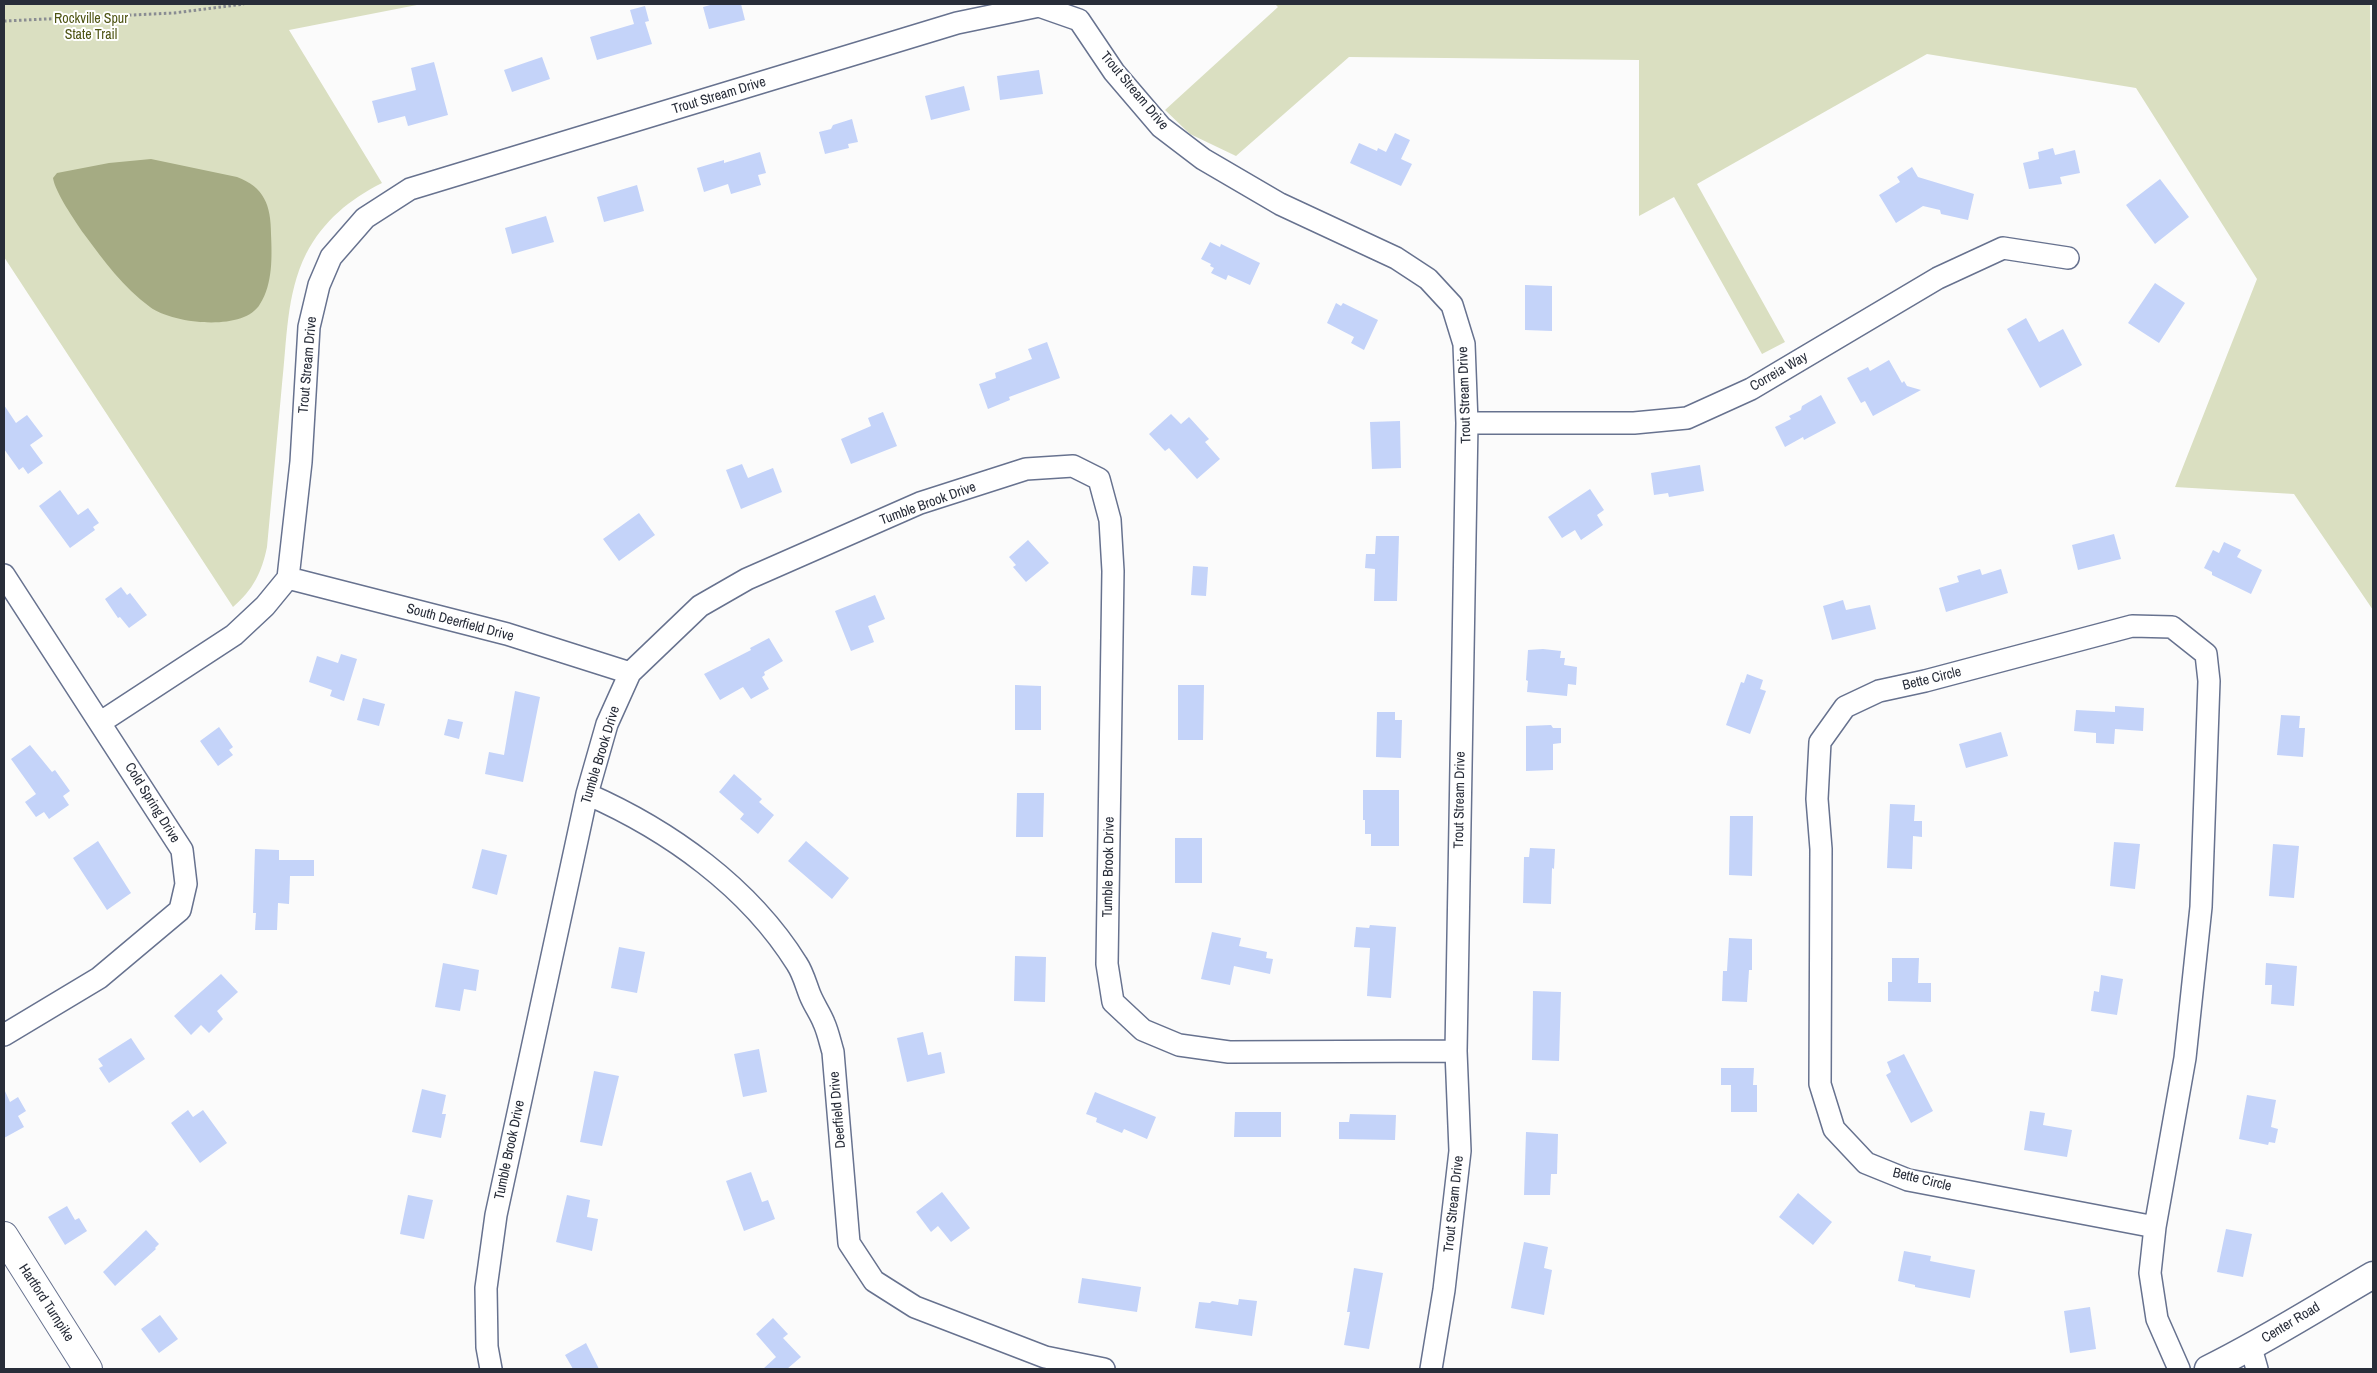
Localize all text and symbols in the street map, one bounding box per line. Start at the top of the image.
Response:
park label: Rockville Spur State Trail [54,11,128,44]
street label: Trout Stream Drive [1096,48,1172,134]
street label: Trout Stream Drive [670,74,768,118]
street label: Trout Stream Drive [295,316,321,414]
street label: Trout Stream Drive [1455,346,1475,444]
street label: Correia Way [1747,349,1811,395]
street label: Tumble Brook Drive [878,479,978,529]
street label: South Deerfield Drive [405,601,515,645]
street label: Bette Circle [1901,664,1963,694]
street label: Tumble Brook Drive [578,704,624,806]
street label: Trout Stream Drive [1451,751,1469,849]
street label: Cold Spring Drive [121,760,183,846]
street label: Tumble Brook Drive [1100,816,1118,918]
street label: Deerfield Drive [826,1071,850,1149]
street label: Tumble Brook Drive [491,1099,529,1201]
street label: Trout Stream Drive [1441,1155,1467,1253]
street label: Bette Circle [1891,1165,1953,1195]
street label: Hartford Turnpike [15,1261,77,1345]
street label: Center Road [2259,1299,2323,1347]

